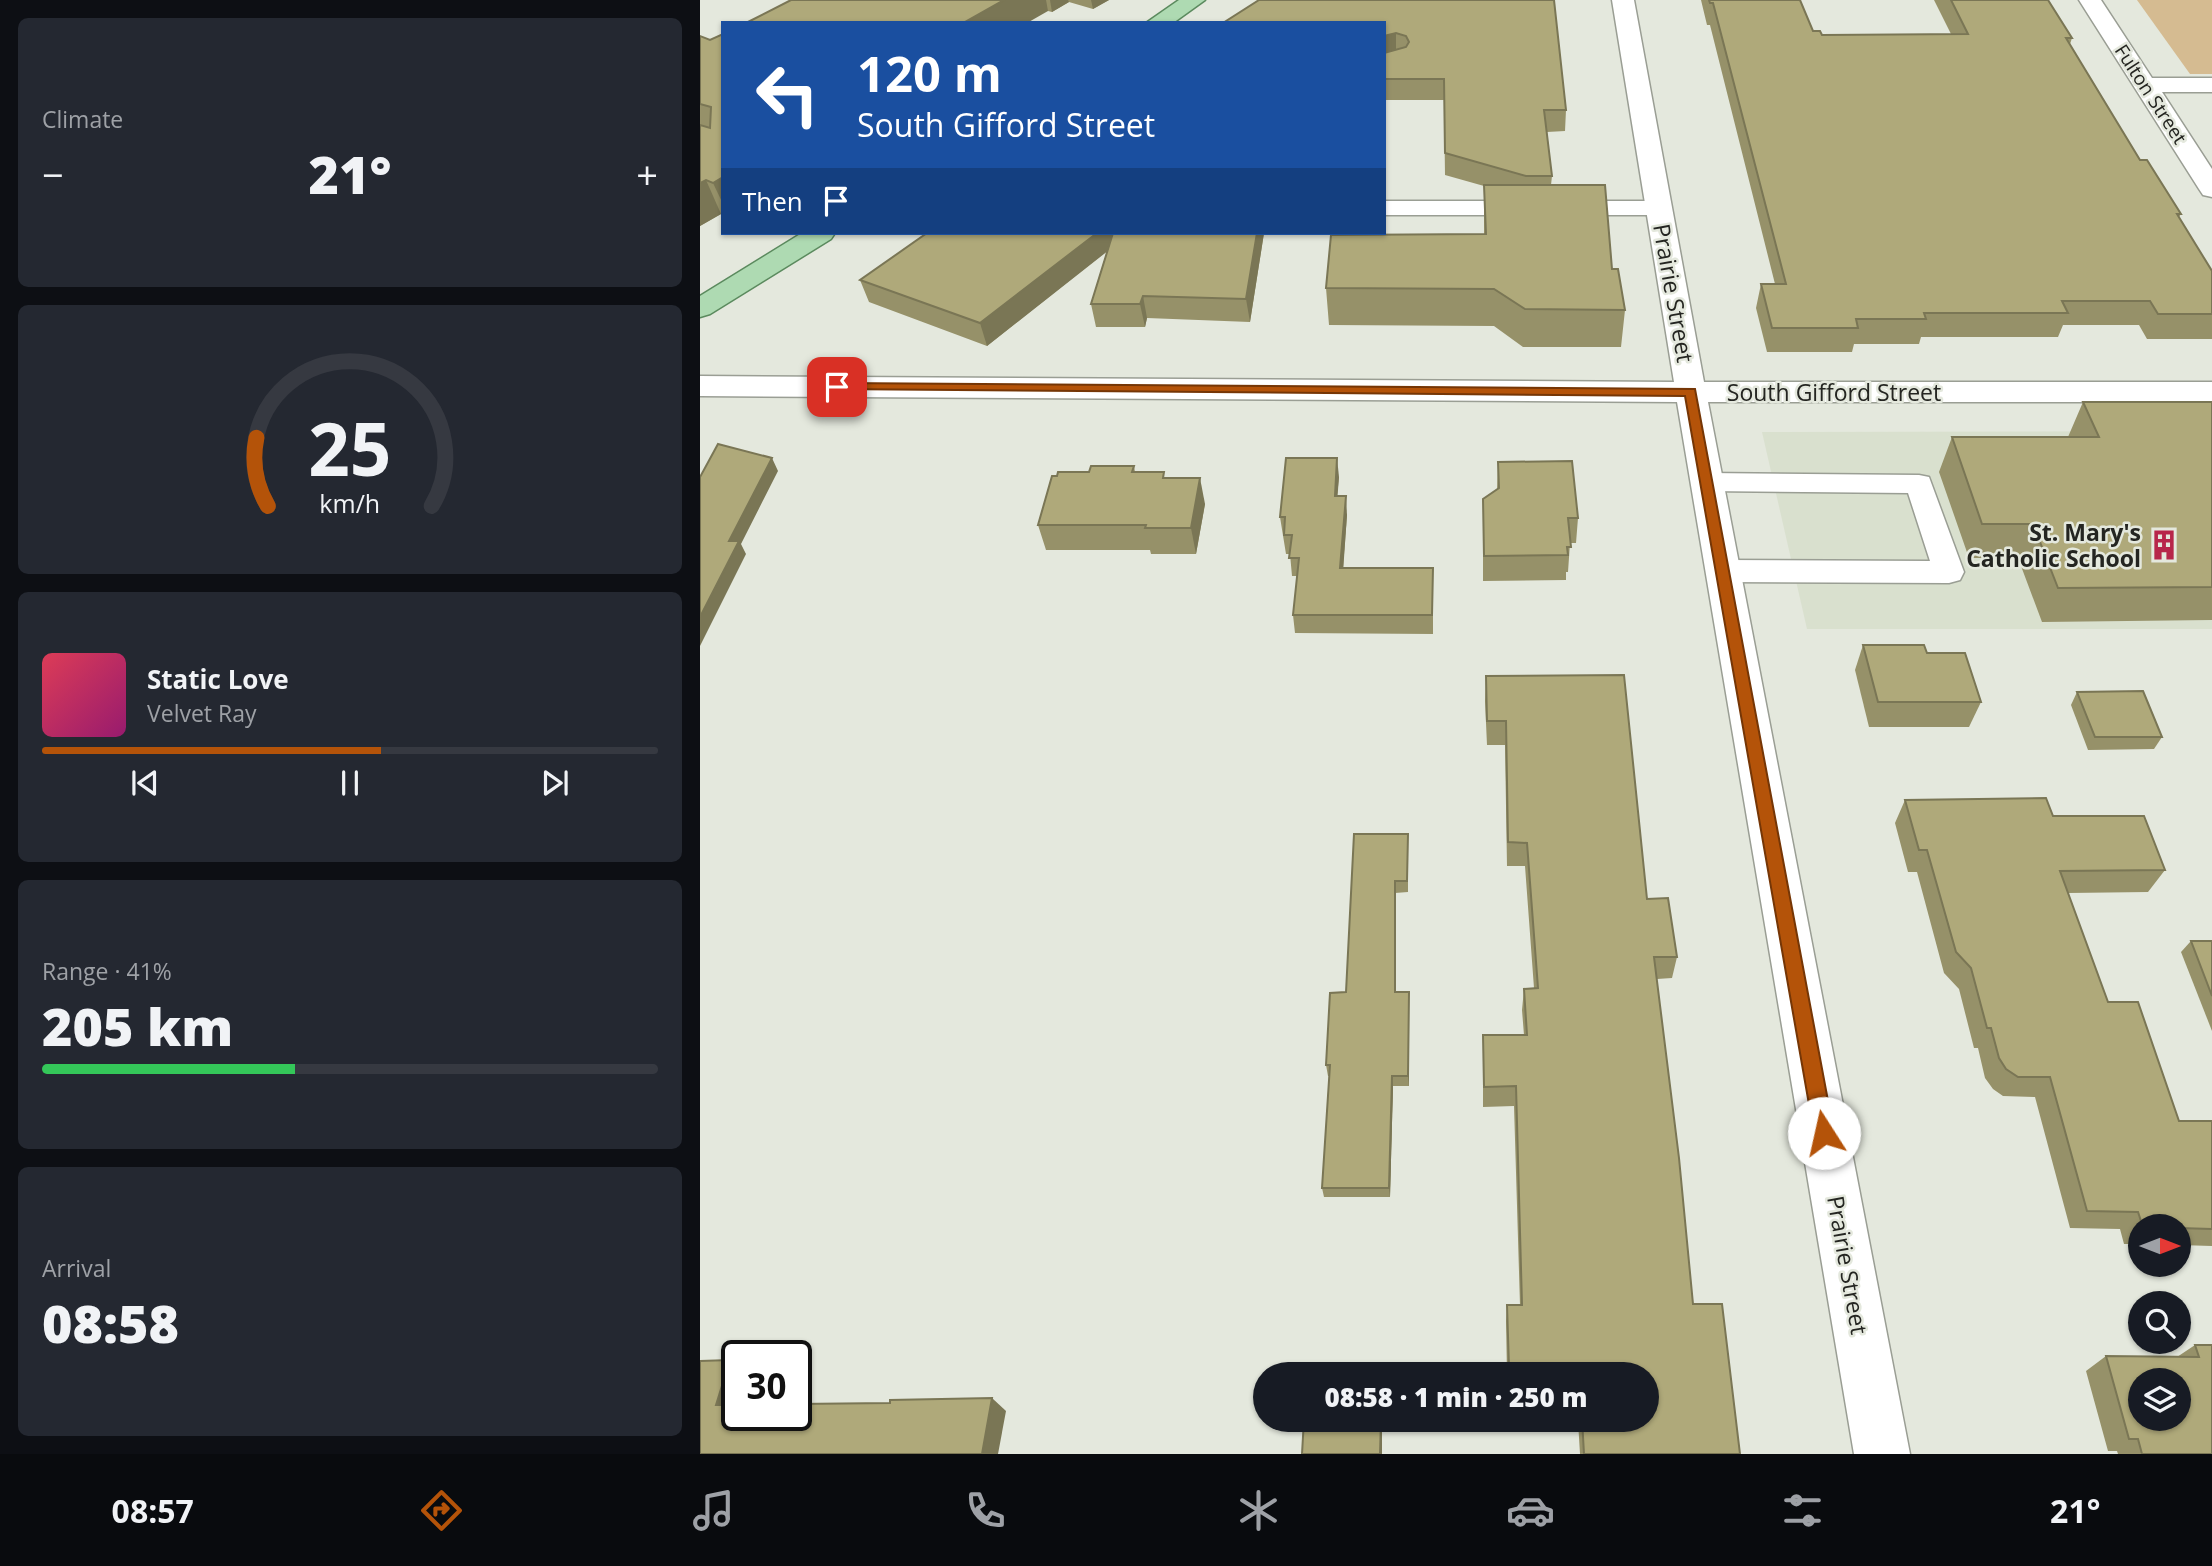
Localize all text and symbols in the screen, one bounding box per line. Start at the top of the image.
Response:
street label: Fulton Street [2109,39,2193,149]
text: 120 m [857,40,1002,106]
icon: left [742,49,833,140]
text: Climate [42,103,123,135]
text: South Gifford Street [857,103,1155,146]
text: 21° [309,138,391,209]
text: − [42,148,64,200]
text: + [636,148,658,200]
icon: arrive [817,182,855,220]
text: Then [742,183,803,219]
street label: Prairie Street [1646,221,1702,365]
pin [807,357,867,417]
icon: arrive [818,368,856,406]
street label: South Gifford Street [1727,376,1941,408]
text: 25 [308,398,392,497]
text: km/h [320,486,380,520]
place label: St. Mary's Catholic School [1966,516,2141,574]
building icon: St. Mary's Catholic School [2147,528,2181,562]
text: Static Love [147,661,289,697]
text: Velvet Ray [147,697,257,729]
icon: previous [126,764,164,802]
icon: pause [331,764,369,802]
icon: next [536,764,574,802]
text: Range · 41% [42,955,172,987]
text: 205 km [42,990,233,1061]
position arrow [1787,1096,1861,1170]
street label: Prairie Street [1820,1193,1876,1337]
north arrow [2128,1214,2191,1278]
map controls [2128,1214,2191,1431]
text: Arrival [42,1252,111,1284]
text: 08:58 [42,1287,179,1358]
button: search [2128,1291,2191,1354]
speed limit sign: 30 [721,1340,812,1431]
button: layers [2128,1368,2191,1431]
text: 08:58 · 1 min · 250 m [1325,1379,1587,1415]
icon: directions [417,1486,466,1535]
icon: music [689,1486,738,1535]
icon: phone [961,1486,1010,1535]
icon: climate [1234,1486,1283,1535]
icon: car [1506,1486,1555,1535]
icon: filters [1778,1486,1827,1535]
text: 08:57 [112,1489,194,1532]
text: 21° [2050,1489,2100,1532]

